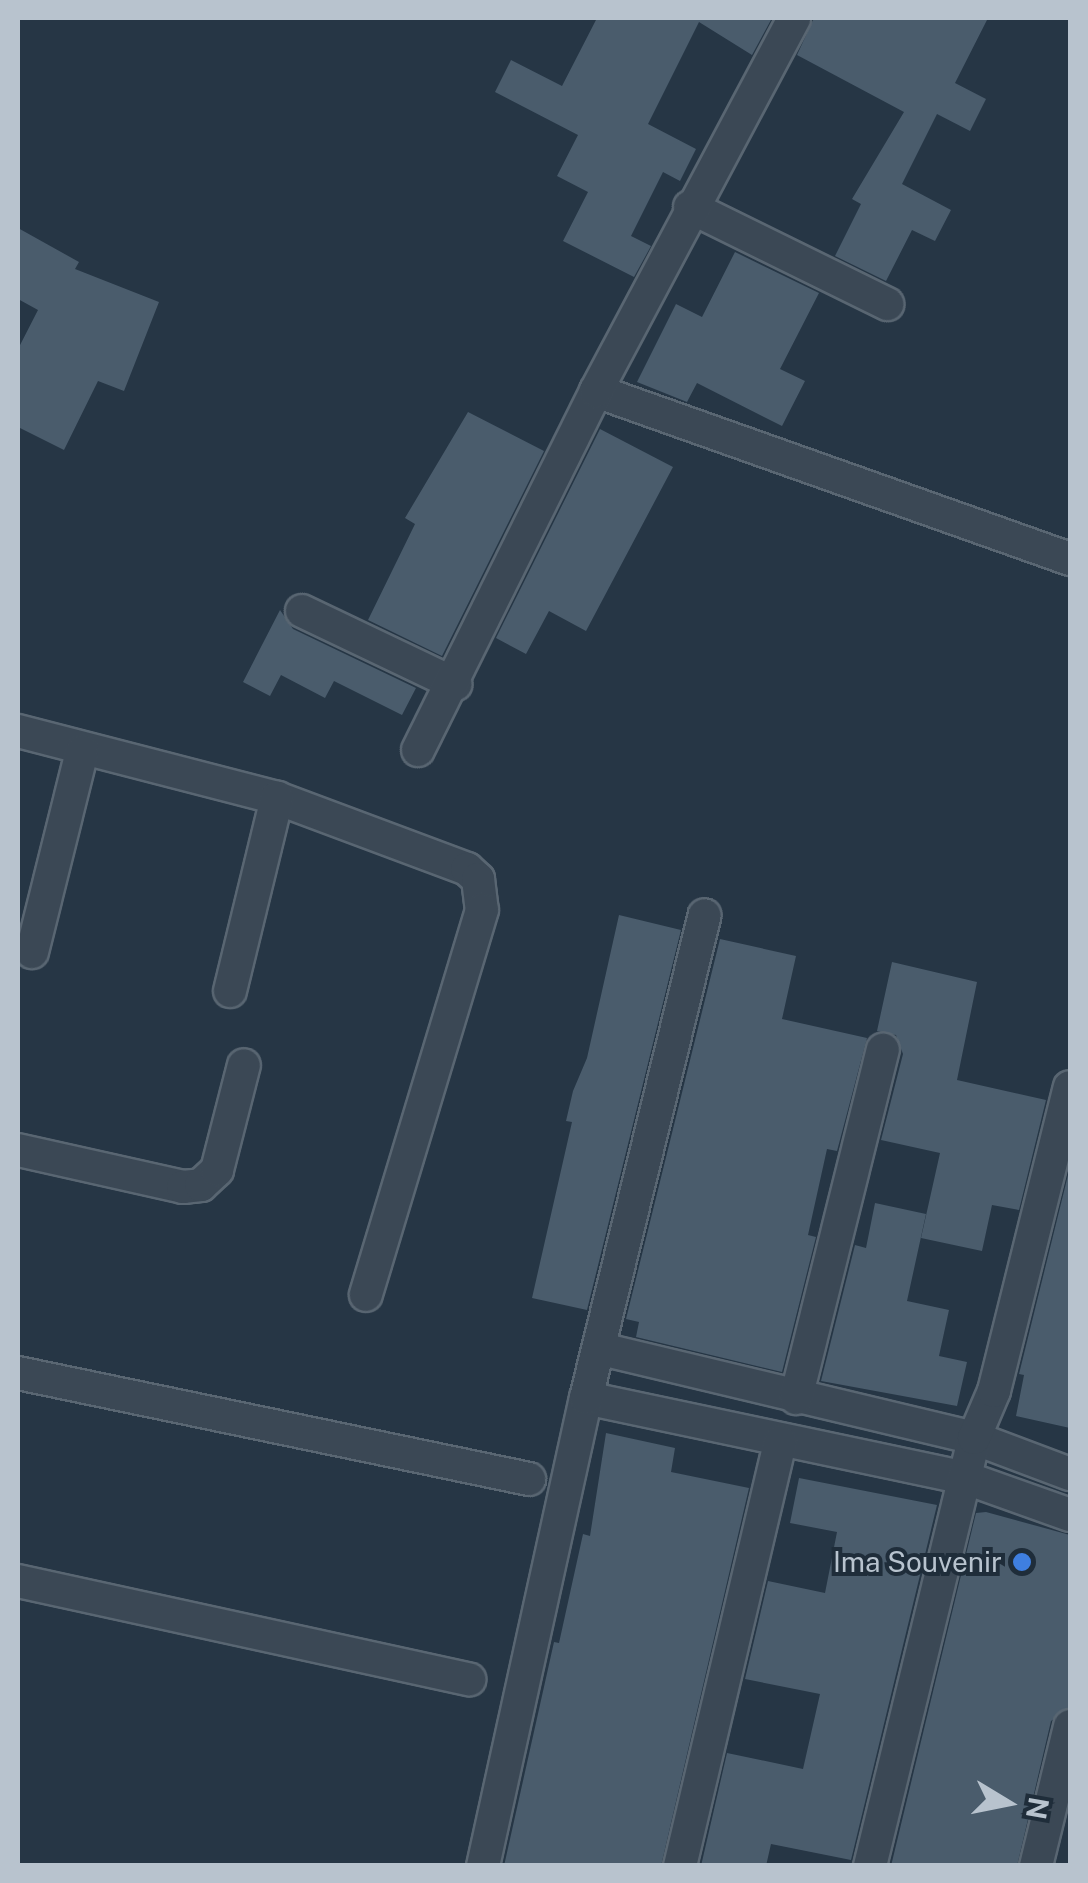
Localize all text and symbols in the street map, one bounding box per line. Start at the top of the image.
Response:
place label: Ima Souvenir [833,1545,1002,1579]
marker: Ima Souvenir [1011,1551,1033,1573]
north arrow [958,1753,1058,1853]
text: N [1020,1795,1056,1822]

